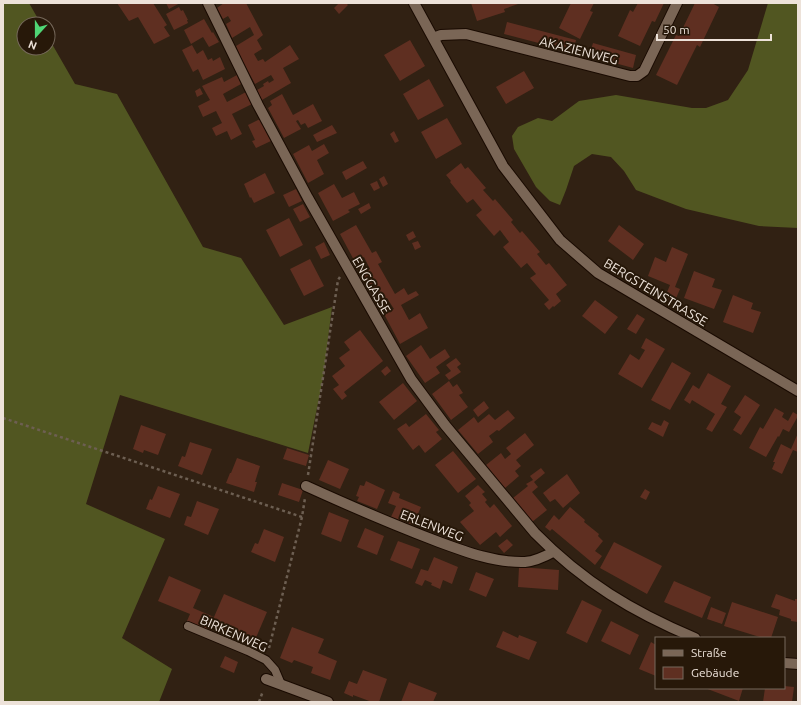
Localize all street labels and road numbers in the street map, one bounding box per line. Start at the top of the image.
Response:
street label: AKAZIENWEG [538,33,620,67]
street label: ENGGASSE [350,254,394,316]
street label: BERGSTEINSTRASSE [602,256,710,328]
street label: ERLENWEG [399,507,465,543]
street label: BIRKENWEG [198,612,270,654]

